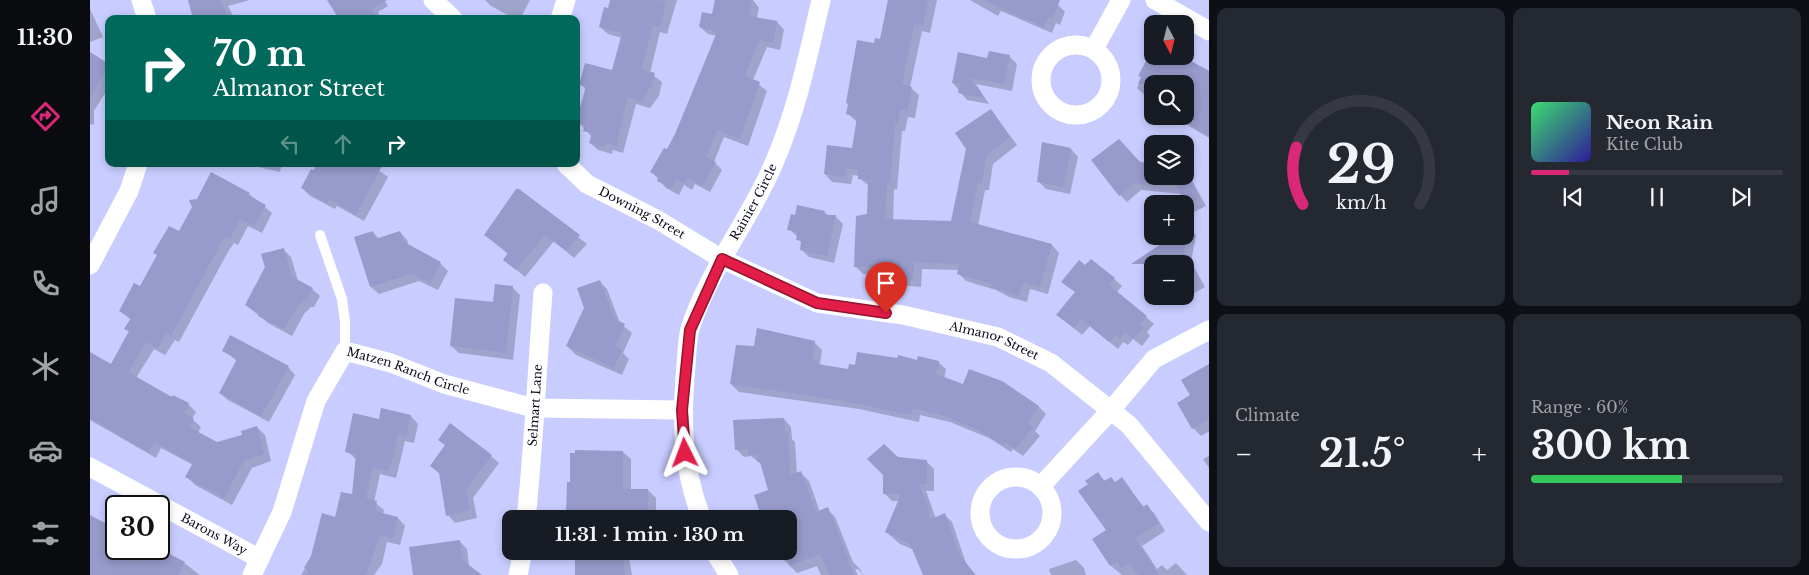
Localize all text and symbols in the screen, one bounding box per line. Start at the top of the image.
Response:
north arrow [1144,15,1194,65]
map controls [1144,15,1194,305]
text: 11:30 [17,24,73,51]
text: 70 m [213,32,306,75]
icon: right [130,35,195,100]
text: Almanor Street [213,75,385,102]
button: search [1144,75,1194,125]
icon: directions [28,99,63,134]
text: Neon Rain [1606,111,1713,134]
icon: left [276,130,304,158]
icon: ahead [329,130,357,158]
icon: right [382,130,410,158]
text: 29 [1327,133,1395,197]
text: Kite Club [1606,134,1683,154]
button: layers [1144,135,1194,185]
street label: Rainier Circle [727,161,780,243]
icon: music [28,183,63,218]
street label: Downing Street [596,183,688,242]
icon: previous [1559,183,1587,211]
icon: pause [1643,183,1671,211]
icon: next [1727,183,1755,211]
text: km/h [1336,192,1386,214]
button: + [1144,195,1194,245]
button: − [1144,255,1194,305]
pin [865,262,907,313]
icon: phone [28,266,63,301]
icon: arrive [872,269,900,297]
street label: Almanor Street [947,318,1042,363]
street label: Matzen Ranch Circle [345,344,471,398]
icon: climate [28,349,63,384]
street label: Selmart Lane [524,364,545,447]
text: Range · 60% [1531,397,1628,417]
text: Climate [1235,405,1300,425]
text: 300 km [1531,422,1690,469]
position arrow [658,426,710,478]
text: 21.5° [1319,430,1405,477]
icon: car [28,433,63,468]
text: − [1235,437,1253,472]
text: + [1472,437,1487,472]
speed limit sign: 30 [105,495,170,560]
street label: Barons Way [178,510,250,558]
icon: filters [28,516,63,551]
text: 11:31 · 1 min · 130 m [555,523,744,546]

